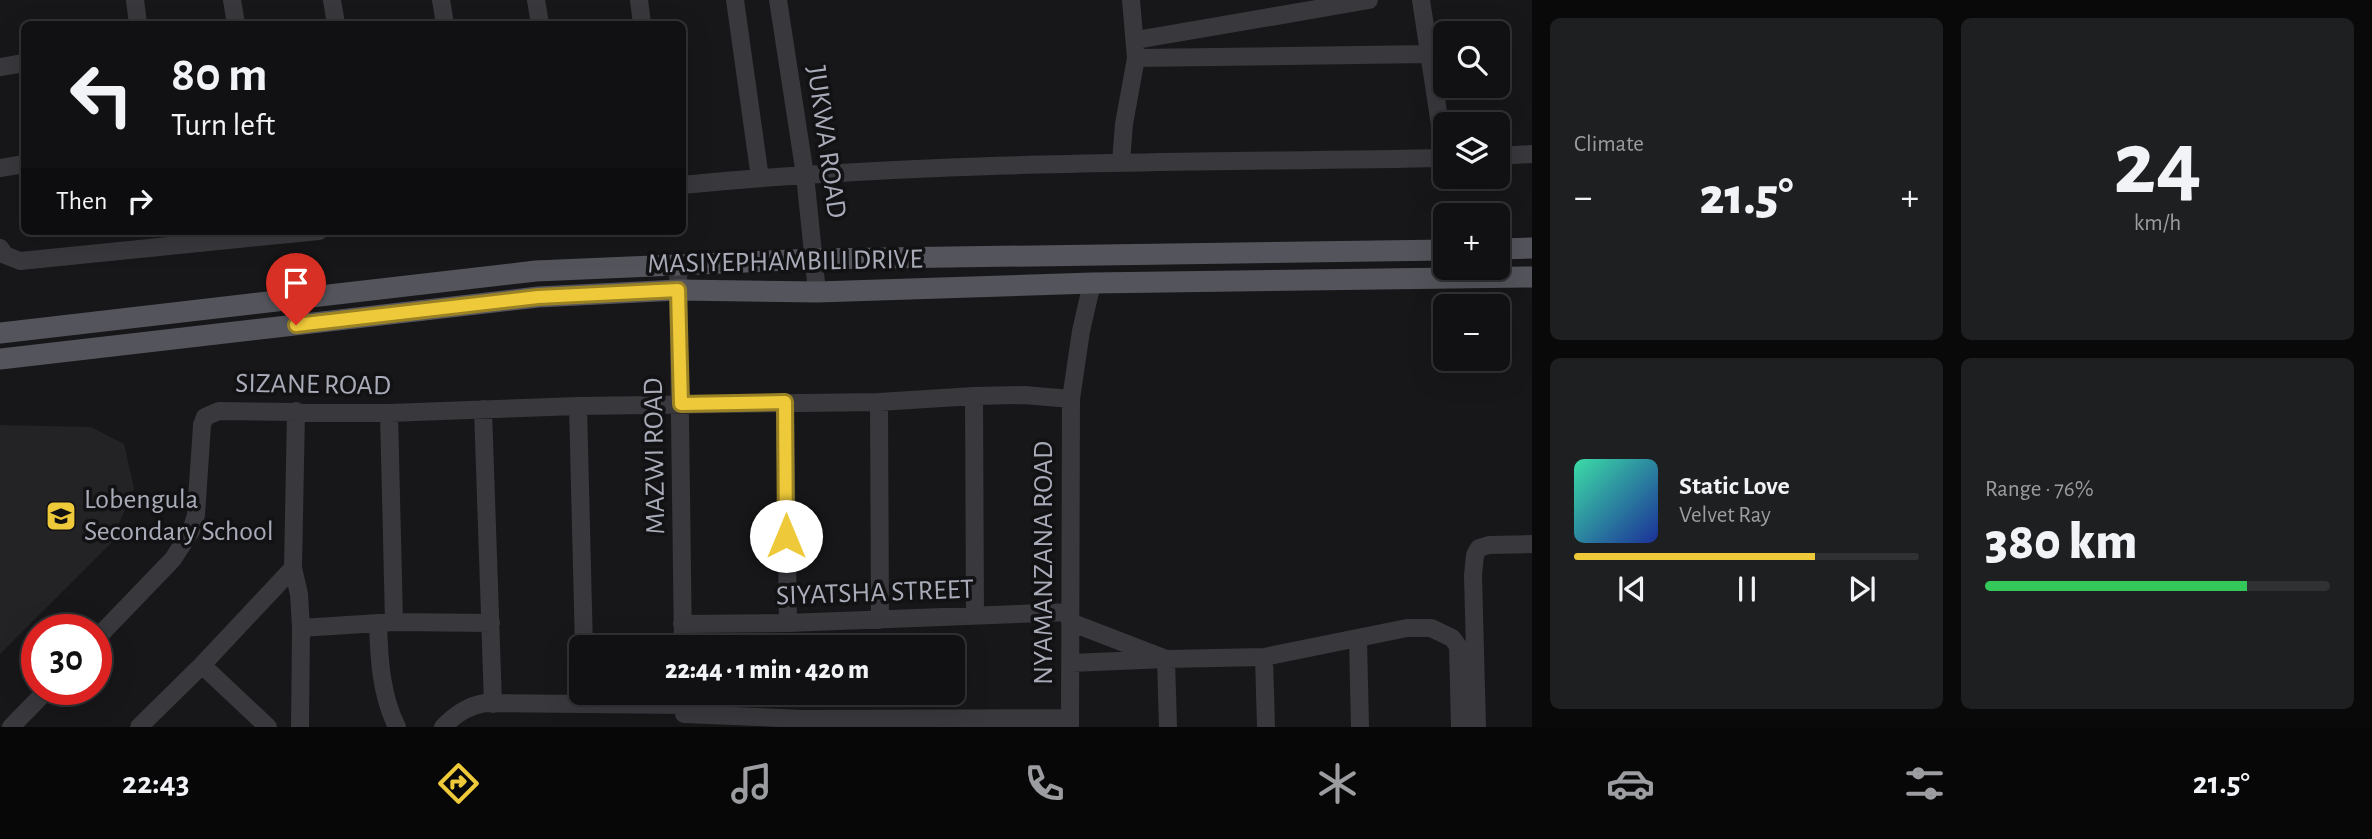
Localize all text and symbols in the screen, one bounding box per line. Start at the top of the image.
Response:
map controls [1433,21,1510,371]
button: search [1433,21,1510,98]
icon: left [56,49,147,140]
text: 80 m [171,51,268,100]
street label: JUKWA ROAD [801,64,851,220]
text: Turn left [171,109,275,141]
button: layers [1433,112,1510,189]
text: 24 [2113,119,2202,210]
text: Climate [1574,133,1644,156]
text: 21.5° [1700,171,1793,223]
text: − [1574,179,1592,217]
text: + [1901,179,1919,217]
icon: right [121,182,159,220]
text: Then [56,188,107,214]
button: + [1433,203,1510,280]
text: km/h [2134,212,2181,235]
street label: MASIYEPHAMBILI DRIVE [647,246,923,278]
pin [266,253,326,325]
icon: arrive [277,264,315,302]
button: − [1433,294,1510,371]
street label: SIZANE ROAD [235,370,391,400]
street label: MAZWI ROAD [640,377,670,535]
street label: NYAMANZANA ROAD [1030,441,1058,685]
text: Static Love [1679,473,1790,499]
text: Range · 76% [1985,478,2094,501]
place label: Lobengula Secondary School [84,486,274,546]
school or university icon: Lobengula Secondary School [44,499,78,533]
position arrow [749,499,823,573]
text: Velvet Ray [1679,504,1771,527]
text: 380 km [1985,516,2137,568]
icon: previous [1613,570,1651,608]
icon: pause [1728,570,1766,608]
icon: next [1843,570,1881,608]
street label: SIYATSHA STREET [776,576,975,610]
speed limit sign: 30 [21,614,112,705]
text: 22:44 · 1 min · 420 m [665,657,869,683]
icon: directions [434,759,483,808]
icon: music [727,759,776,808]
icon: phone [1020,759,1069,808]
icon: climate [1313,759,1362,808]
icon: car [1606,759,1655,808]
icon: filters [1900,759,1949,808]
text: 22:43 [122,767,189,799]
text: 21.5° [2193,767,2250,799]

